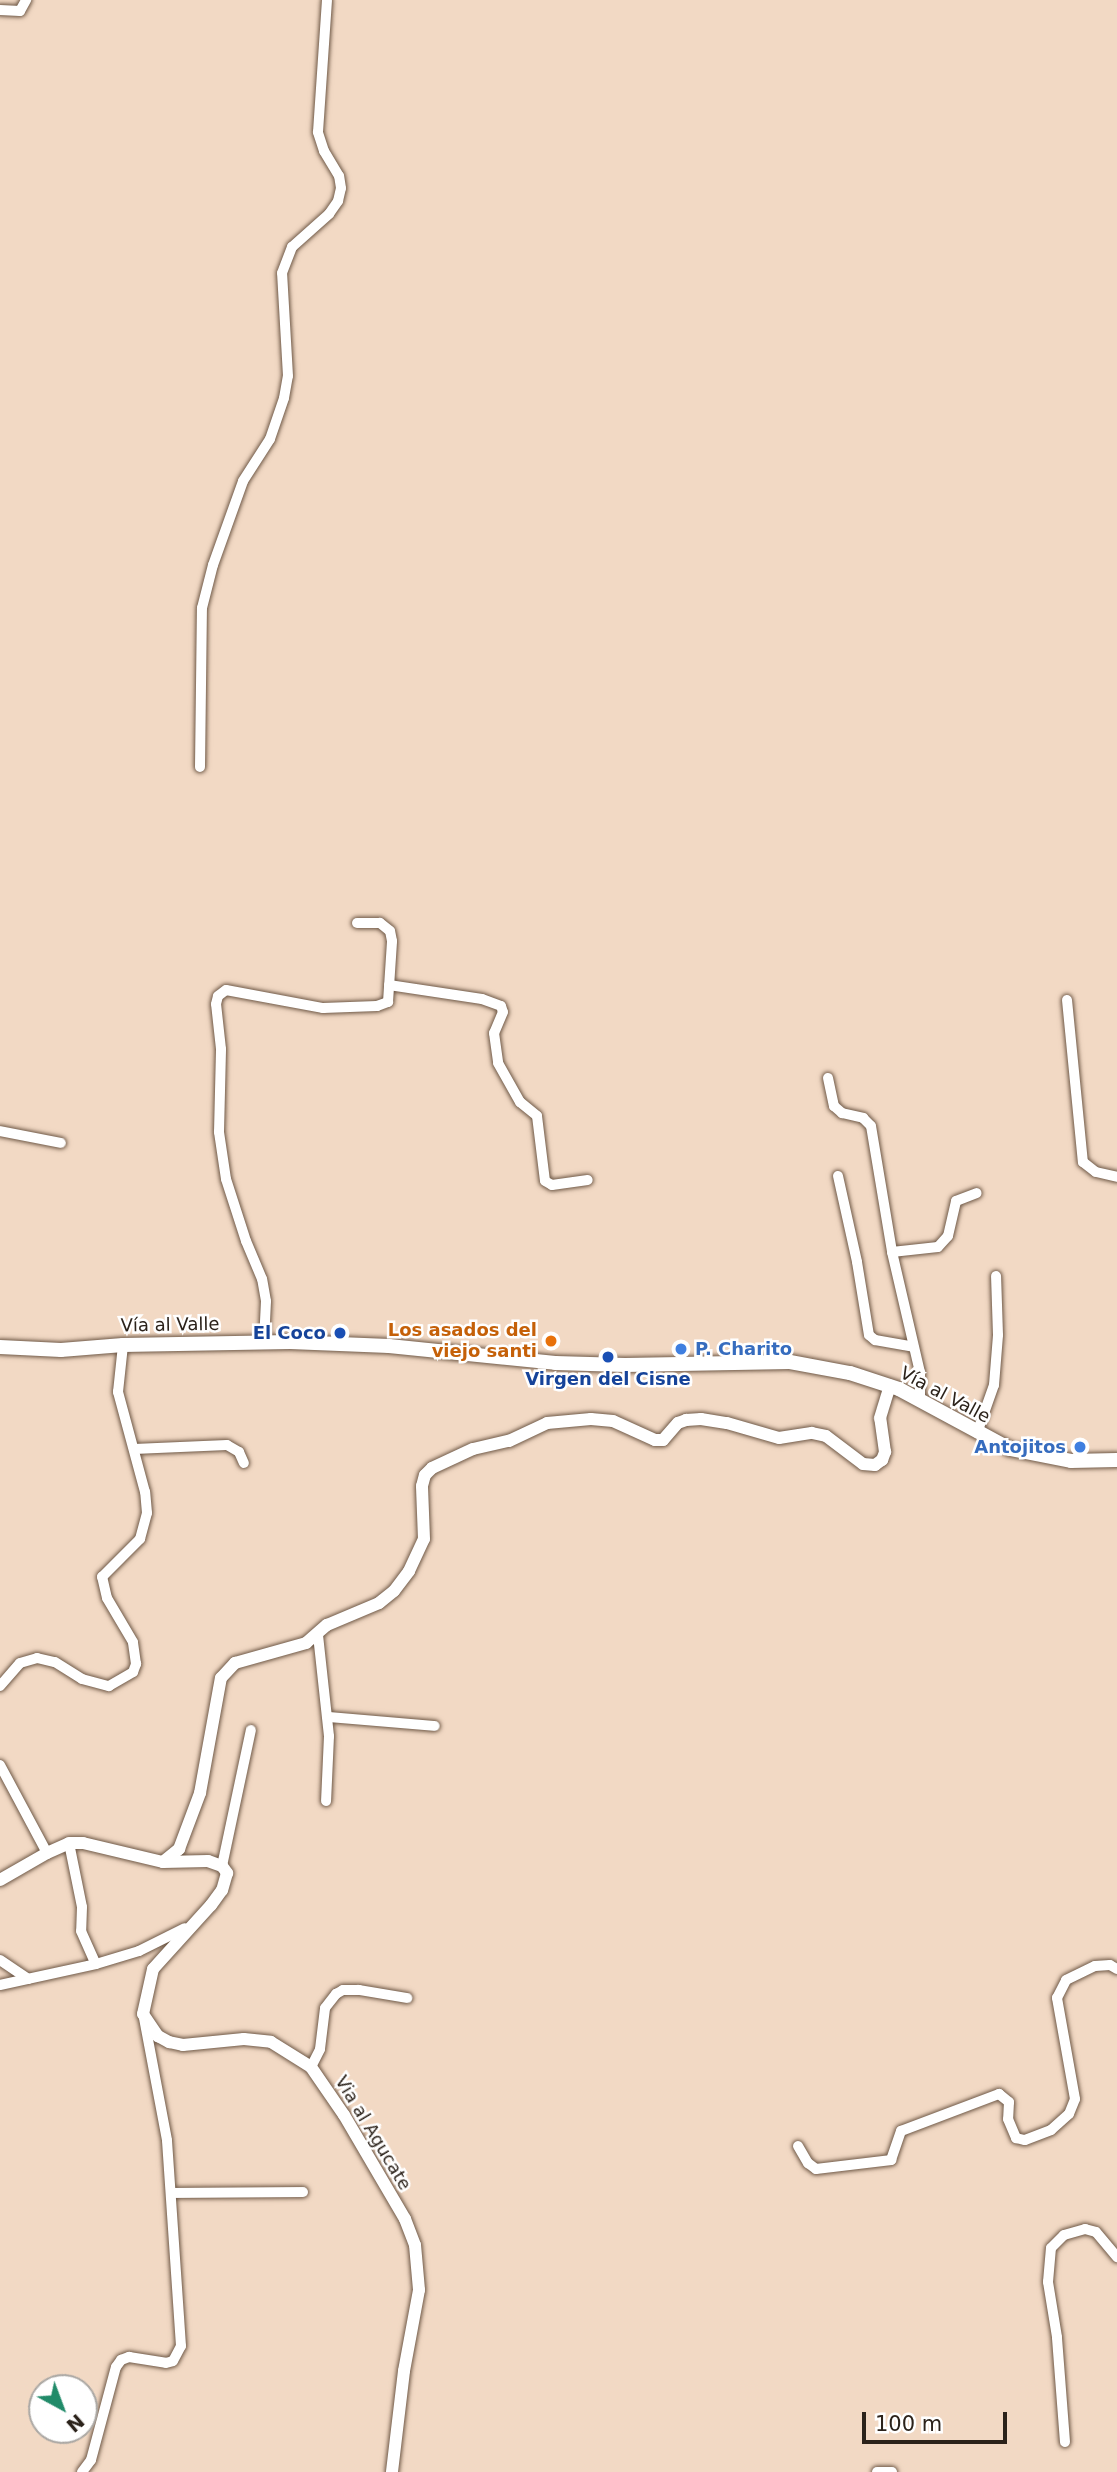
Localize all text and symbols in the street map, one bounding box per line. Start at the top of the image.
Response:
street label: Vía al Valle [120,1313,220,1337]
place label: Los asados del viejo santi [388,1320,537,1362]
place label: El Coco [253,1322,326,1344]
marker: El Coco [332,1325,348,1341]
marker: Los asados del viejo santi [543,1333,559,1349]
place label: P. Charito [695,1338,792,1360]
marker: P. Charito [673,1341,689,1357]
marker: Virgen del Cisne [600,1349,616,1365]
street label: Vía al Valle [896,1362,994,1428]
place label: Virgen del Cisne [525,1368,691,1390]
place label: Antojitos [974,1436,1066,1458]
marker: Antojitos [1072,1439,1088,1455]
street label: Via al Agucate [330,2072,416,2194]
north arrow [28,2374,98,2444]
scale bar [865,2398,1010,2442]
text: N [62,2410,89,2437]
text: 100 m [875,2412,942,2436]

